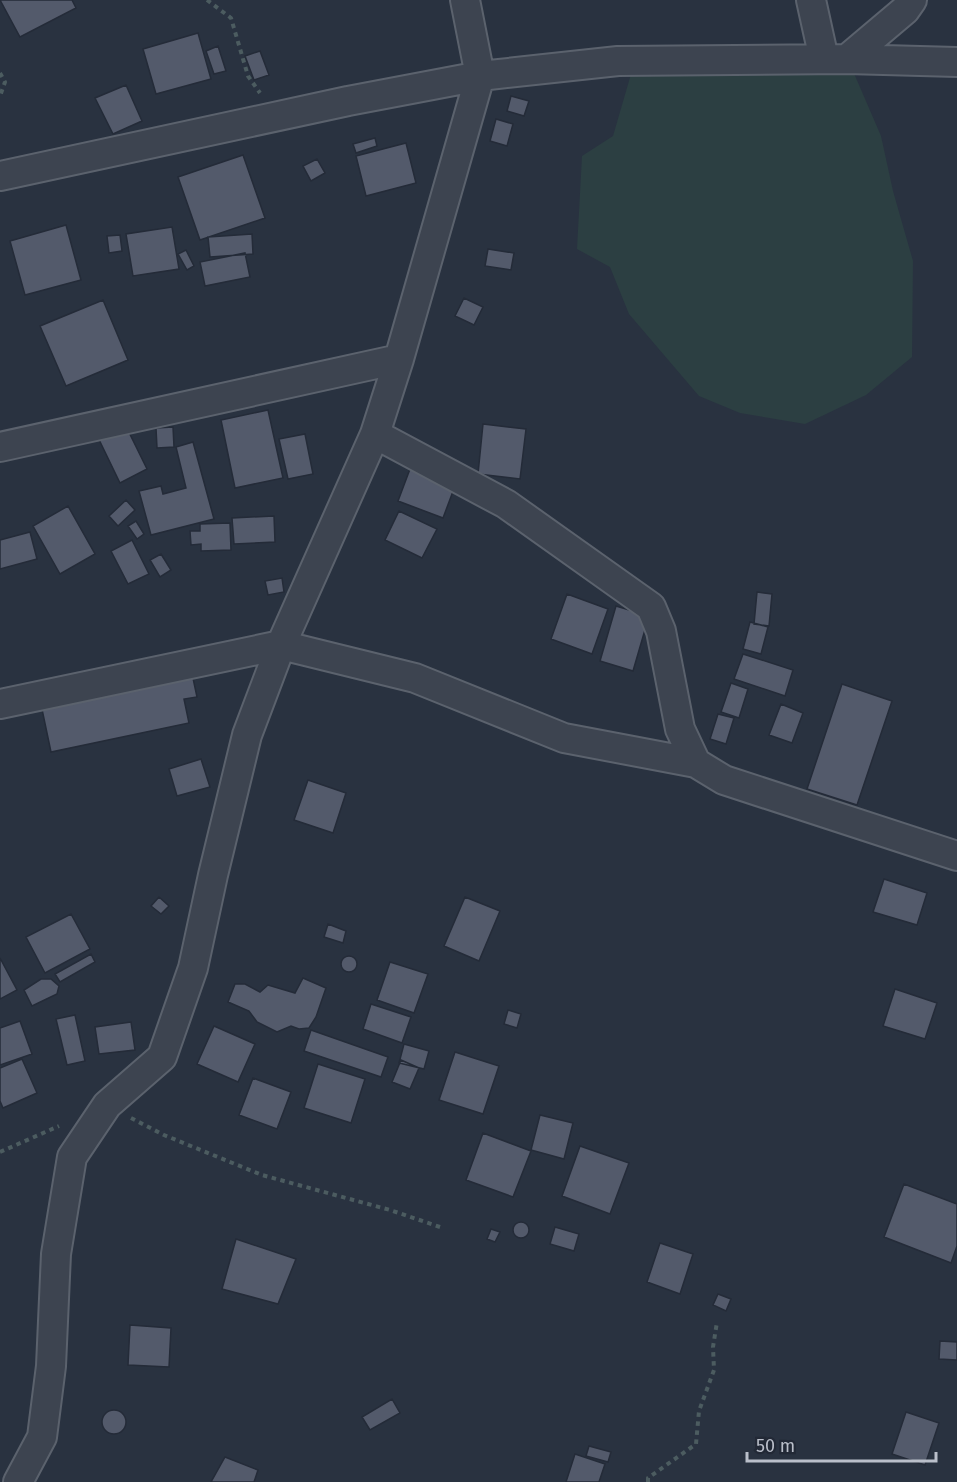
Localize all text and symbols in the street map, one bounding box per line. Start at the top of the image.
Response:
scale bar [747,1425,936,1463]
text: 50 m [756,1435,795,1457]

